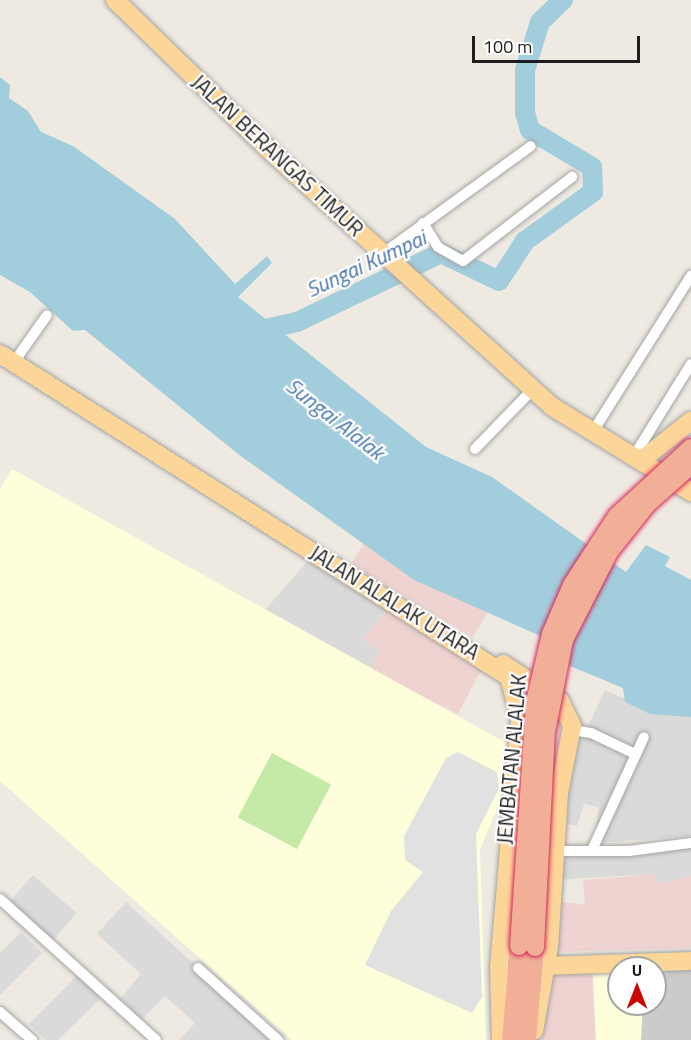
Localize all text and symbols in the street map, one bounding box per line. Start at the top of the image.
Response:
scale bar [475,24,643,62]
text: 100 m [483,33,532,60]
street label: JALAN BERANGAS TIMUR [187,69,369,241]
water label: Sungai Kumpai [302,225,430,303]
water label: Sungai Alalak [281,373,389,465]
street label: JALAN ALALAK UTARA [305,539,485,665]
street label: JEMBATAN ALALAK [491,673,531,845]
north arrow [607,956,667,1016]
text: U [632,958,642,982]

